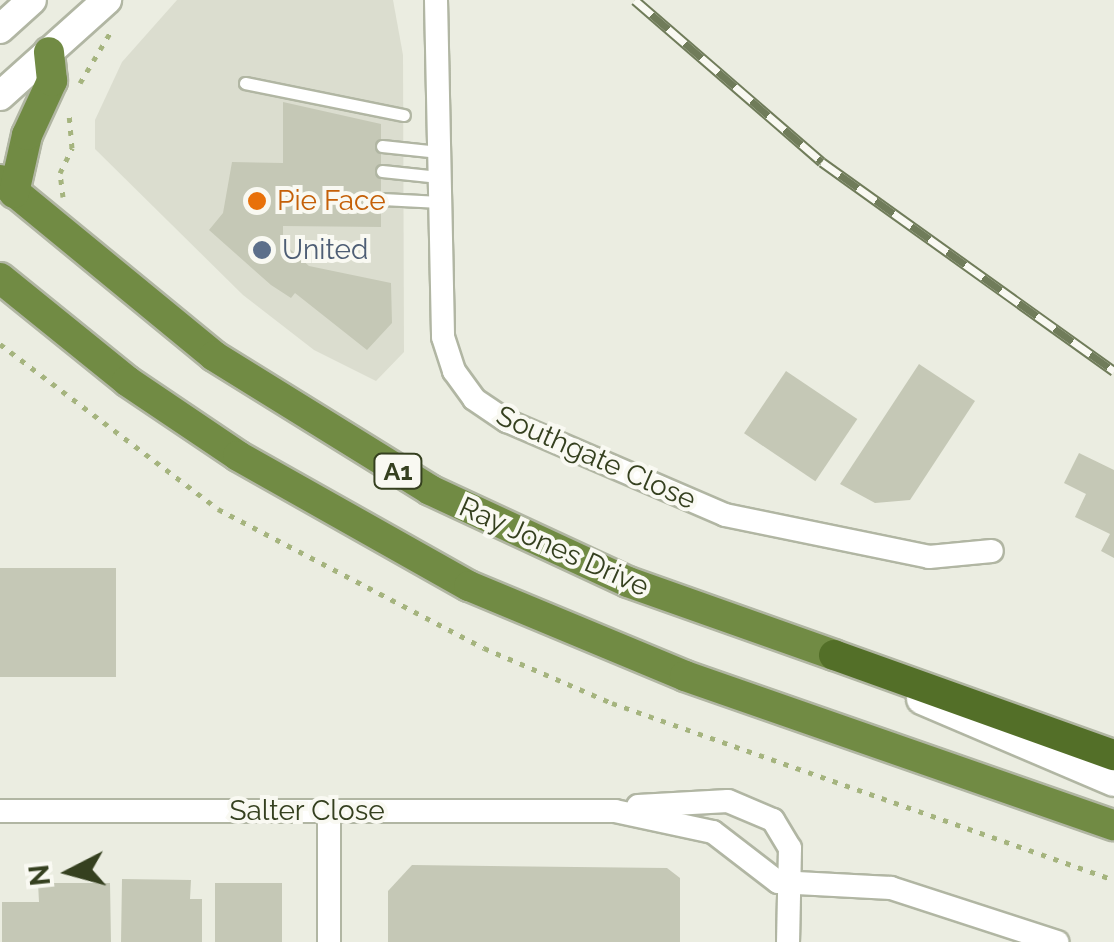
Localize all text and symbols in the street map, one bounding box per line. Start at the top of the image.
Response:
place label: Pie Face [277,184,386,218]
marker: Pie Face [246,190,268,212]
place label: United [282,233,368,267]
marker: United [251,239,273,261]
street label: Southgate Close [491,399,701,517]
road number: A1 [373,451,423,491]
street label: Ray Jones Drive [453,490,655,604]
street label: Salter Close [229,794,385,828]
north arrow [20,822,120,922]
text: N [22,863,57,888]

